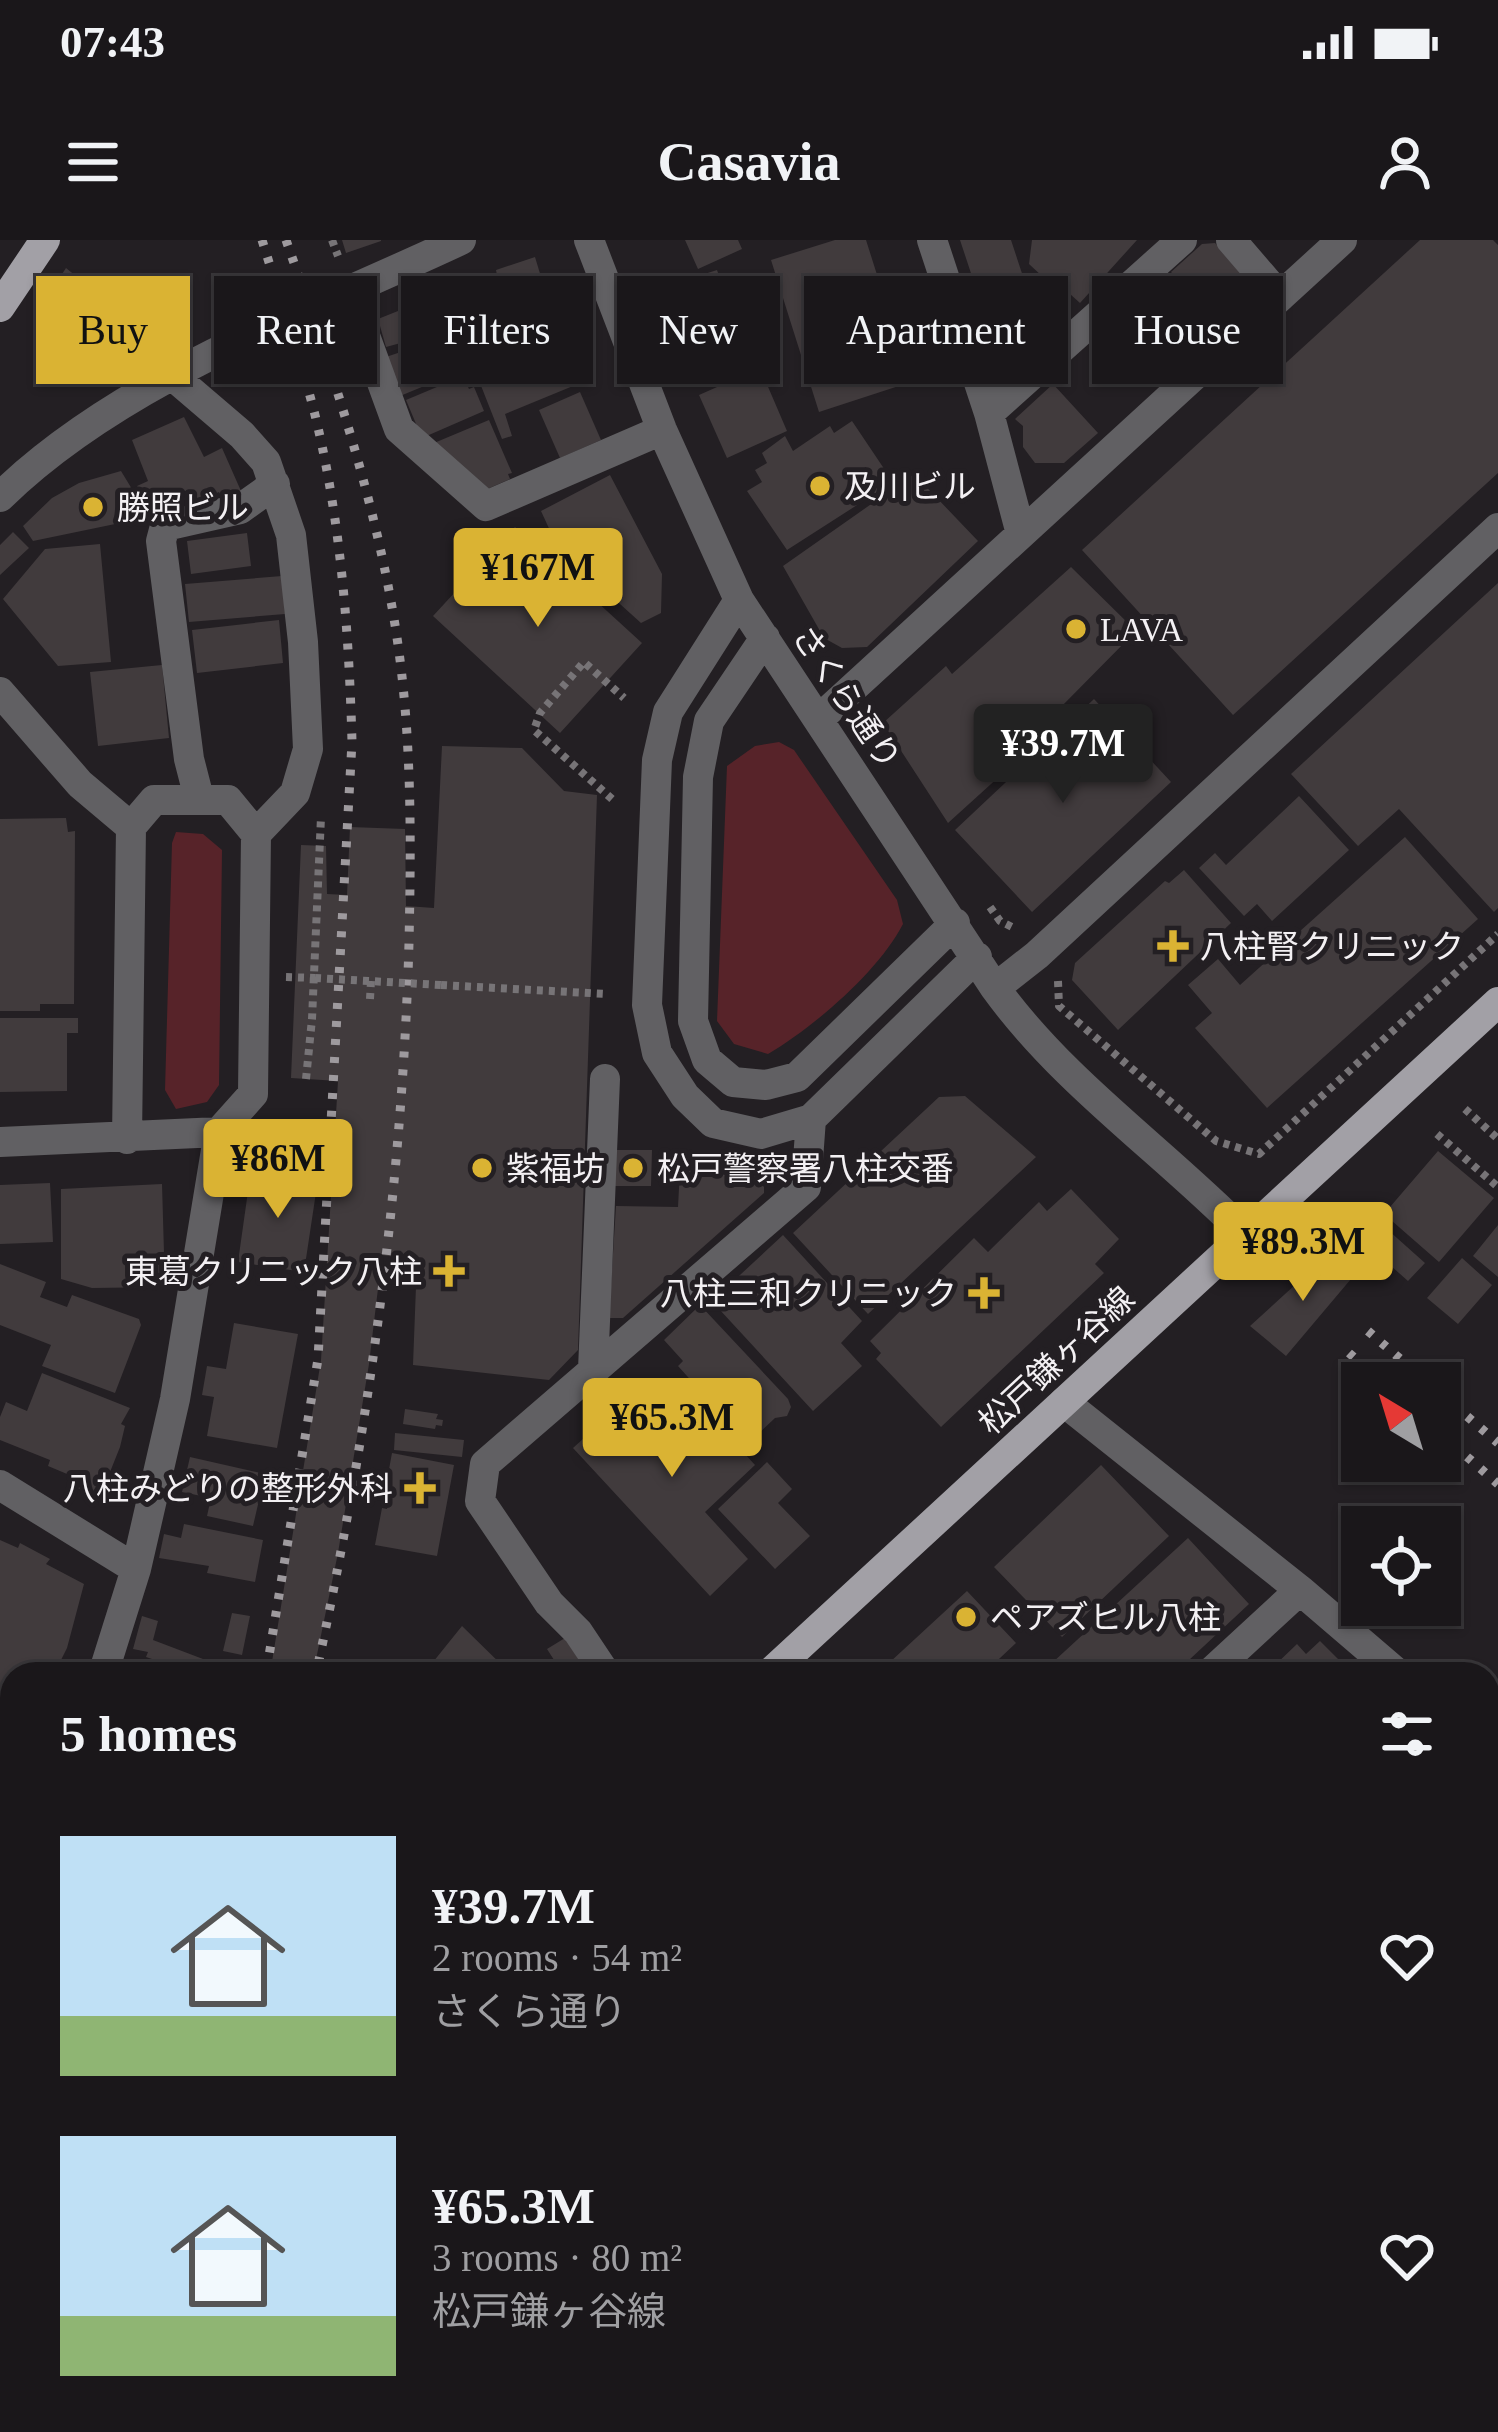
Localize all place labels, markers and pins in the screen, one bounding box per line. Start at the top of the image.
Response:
place label: 及川ビル [844,469,976,505]
marker: 及川ビル [807,473,833,499]
place label: 勝照ビル [117,490,249,526]
marker: 勝照ビル [80,494,106,520]
pin: ¥167M [454,528,622,630]
place label: LAVA [1100,612,1183,648]
marker: LAVA [1063,616,1089,642]
pin: ¥39.7M [965,704,1161,806]
place label: 八柱腎クリニック [1200,929,1464,965]
marker: 八柱腎クリニック [1157,930,1189,962]
pin: ¥86M [207,1119,349,1221]
place label: 紫福坊 [506,1151,605,1187]
place label: 松戸警察署八柱交番 [657,1151,954,1187]
marker: 紫福坊 [469,1155,495,1181]
marker: 松戸警察署八柱交番 [620,1155,646,1181]
pin: ¥89.3M [1205,1202,1401,1304]
place label: 東葛クリニック八柱 [125,1254,422,1290]
marker: 東葛クリニック八柱 [433,1255,465,1287]
place label: 八柱三和クリニック [660,1276,957,1312]
marker: 八柱三和クリニック [968,1277,1000,1309]
pin: ¥65.3M [574,1378,770,1480]
place label: 八柱みどりの整形外科 [63,1471,393,1507]
marker: 八柱みどりの整形外科 [404,1472,436,1504]
place label: ペアズヒル八柱 [990,1600,1221,1636]
marker: ペアズヒル八柱 [953,1604,979,1630]

